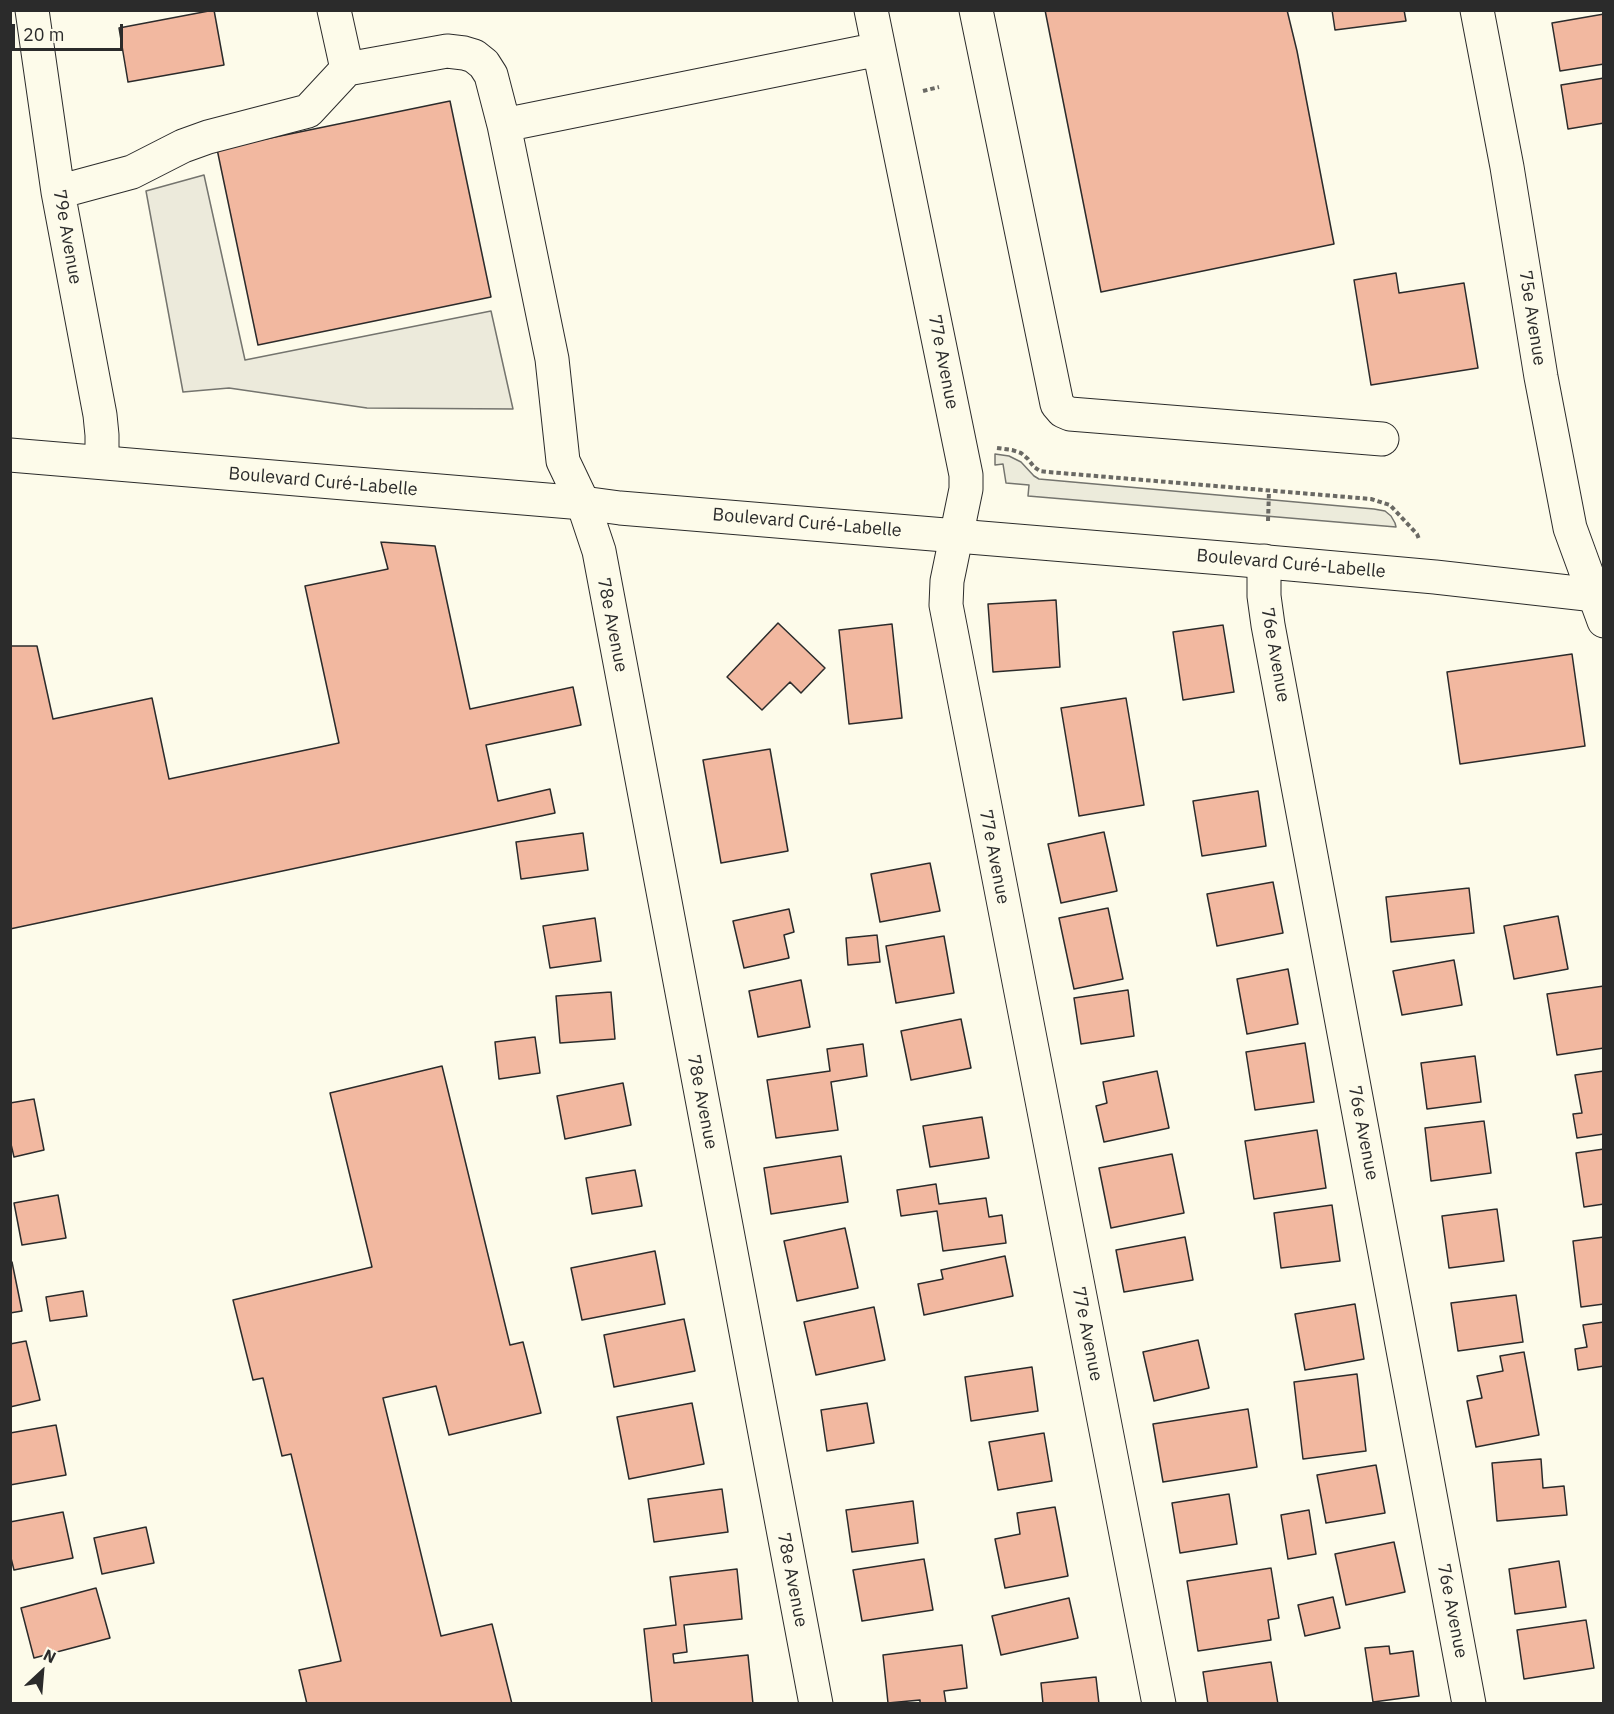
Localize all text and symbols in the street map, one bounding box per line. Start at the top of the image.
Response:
scale bar [15,12,126,50]
text: 20 m [23,23,65,46]
street label: 79e Avenue [48,188,86,286]
street label: 75e Avenue [1514,269,1550,367]
street label: 77e Avenue [923,313,963,411]
street label: Boulevard Curé-Labelle [227,463,419,501]
street label: Boulevard Curé-Labelle [711,504,903,542]
street label: Boulevard Curé-Labelle [1195,545,1387,583]
street label: 78e Avenue [592,576,632,674]
street label: 76e Avenue [1256,606,1294,704]
street label: 77e Avenue [974,808,1014,906]
street label: 78e Avenue [682,1053,722,1151]
street label: 76e Avenue [1343,1084,1383,1182]
street label: 77e Avenue [1067,1285,1107,1383]
street label: 78e Avenue [772,1531,812,1629]
street label: 76e Avenue [1432,1562,1472,1660]
north arrow [12,1642,72,1702]
text: N [40,1644,59,1667]

